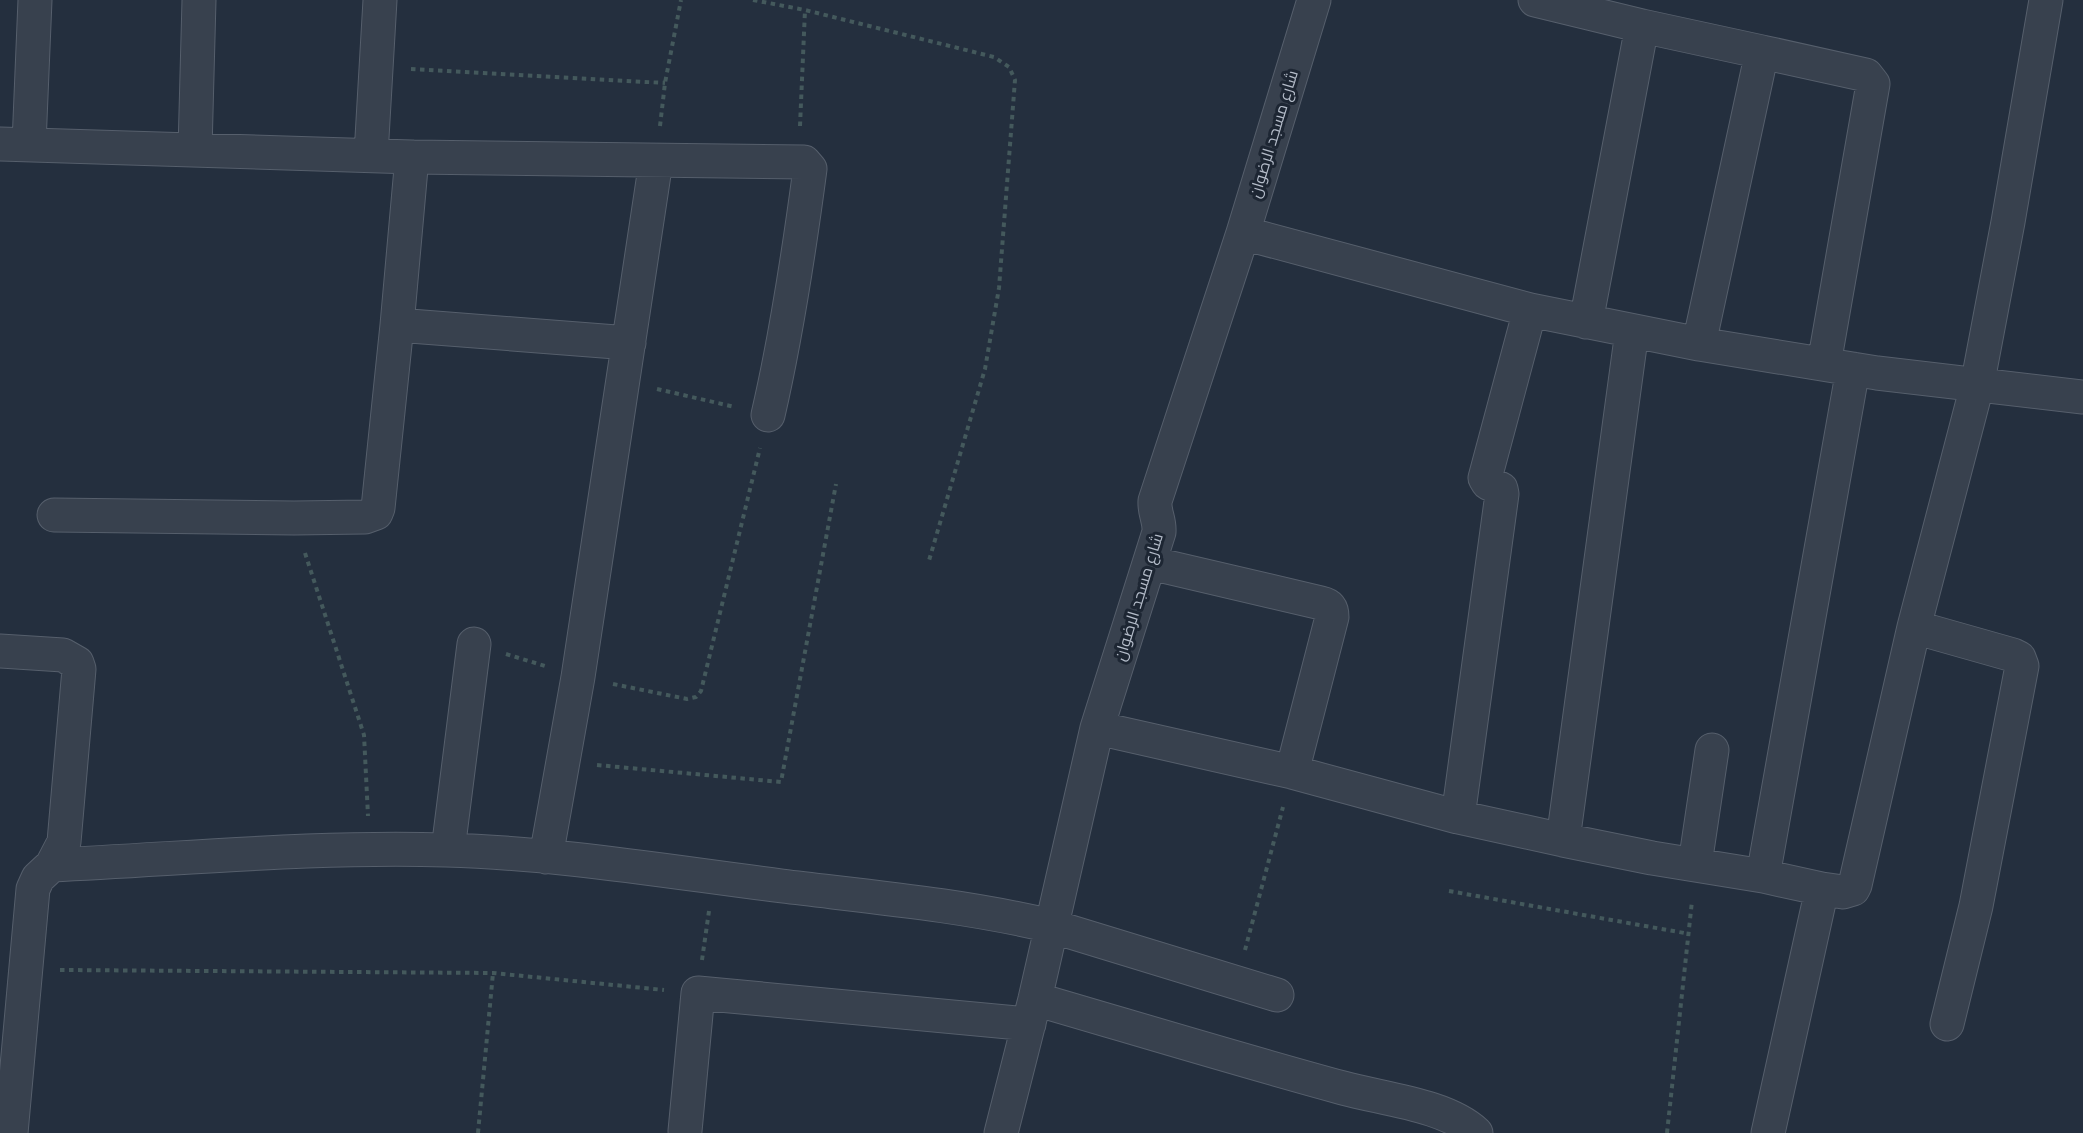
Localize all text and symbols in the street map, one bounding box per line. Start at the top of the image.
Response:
street label: شارع مسجد الرضوان [1244,68,1304,201]
street label: شارع مسجد الرضوان [1109,531,1169,664]

